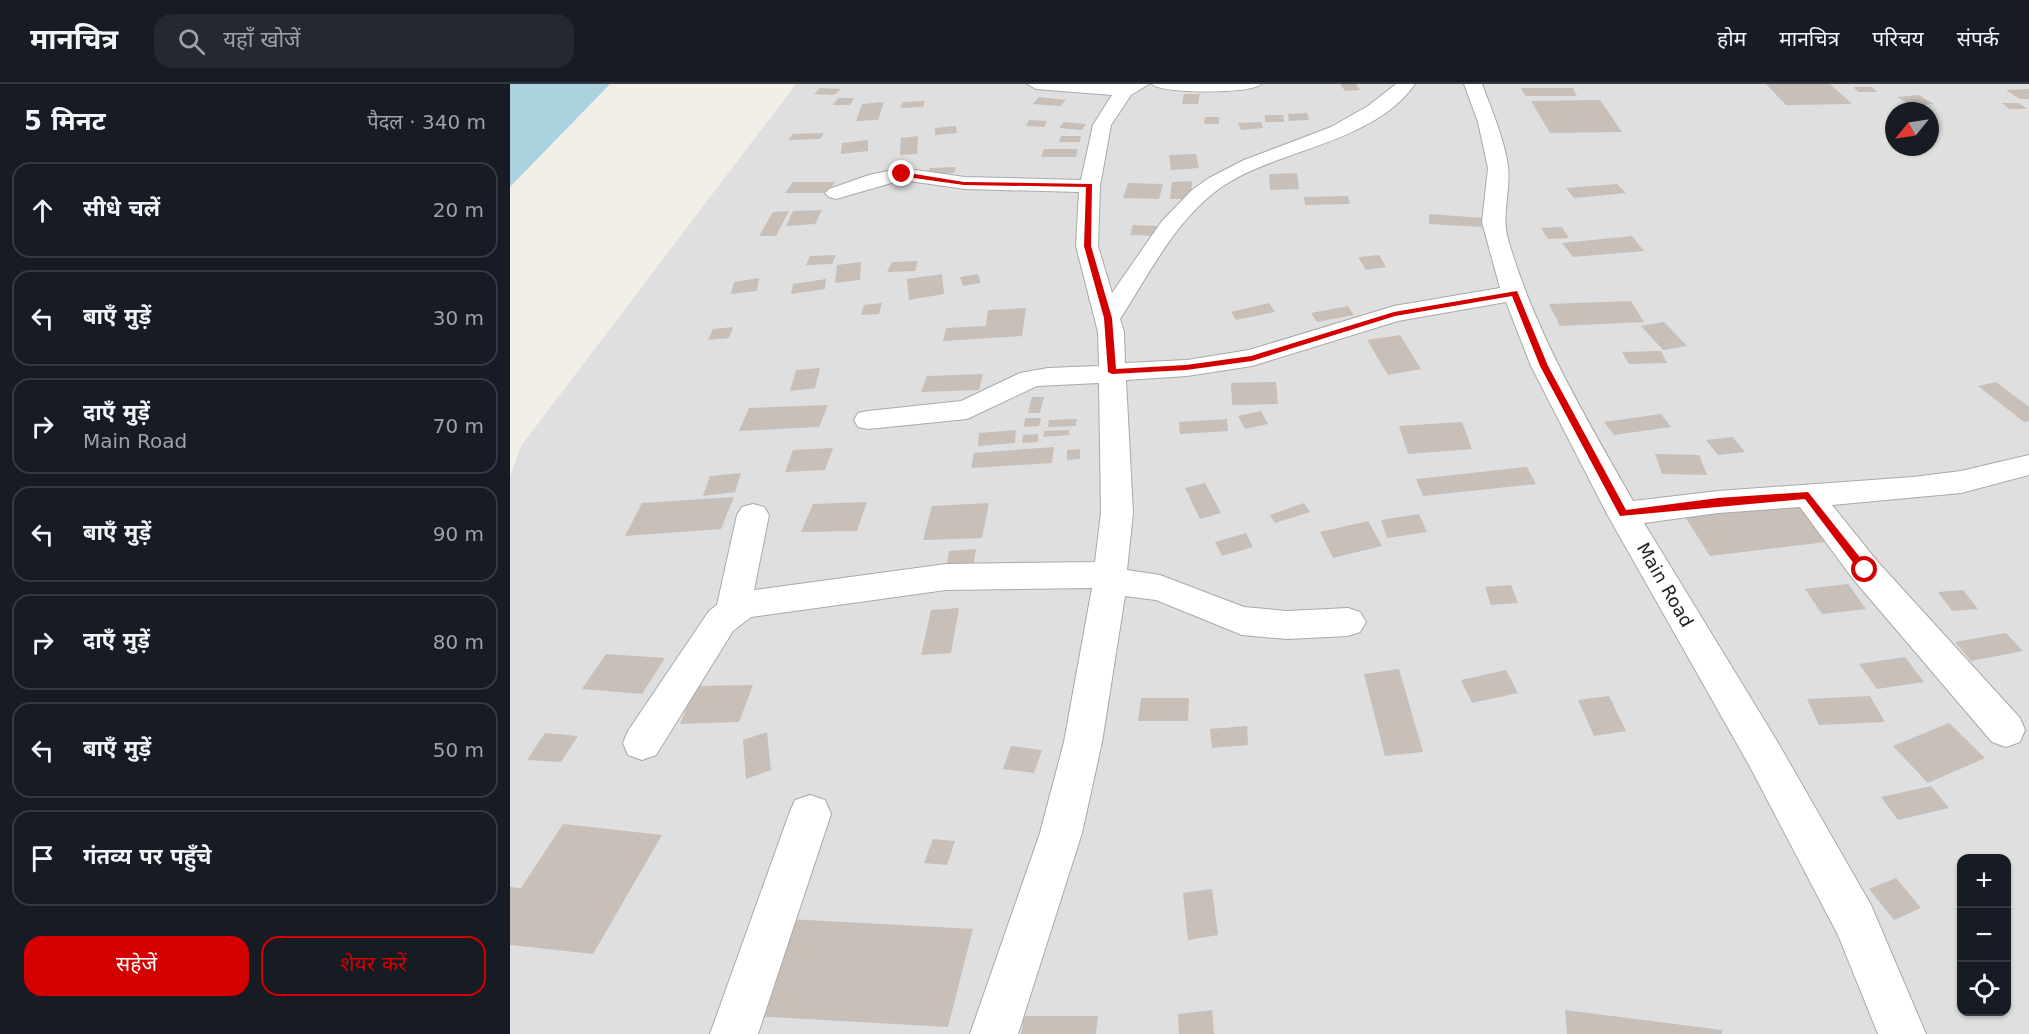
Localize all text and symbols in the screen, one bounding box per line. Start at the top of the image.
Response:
search box [154,14,574,68]
text: मानचित्र [30,23,118,56]
icon: search [175,25,208,58]
text: यहाँ खोजें [223,27,300,52]
text: होम [1717,27,1746,51]
text: मानचित्र [1779,27,1839,51]
text: परिचय [1872,27,1924,51]
text: संपर्क [1957,27,1999,51]
north arrow [1885,102,1939,156]
text: 5 मिनट [24,106,106,136]
text: पैदल · 340 m [367,110,486,134]
route end [888,160,914,186]
icon: ahead [26,194,59,227]
text: सीधे चलें [83,196,160,221]
text: 20 m [433,198,484,222]
icon: left [26,302,59,335]
text: बाएँ मुड़ें [83,304,151,329]
text: 30 m [433,306,484,330]
text: दाएँ मुड़ें [83,400,150,425]
icon: right [26,410,59,443]
text: 70 m [433,414,484,438]
text: Main Road [83,429,187,453]
icon: left [26,518,59,551]
text: बाएँ मुड़ें [83,520,151,545]
text: 90 m [433,522,484,546]
street label: Main Road [1633,539,1698,631]
route start [1851,556,1877,582]
icon: right [26,626,59,659]
text: दाएँ मुड़ें [83,628,150,653]
text: 80 m [433,630,484,654]
icon: left [26,734,59,767]
text: बाएँ मुड़ें [83,736,151,761]
text: 50 m [433,738,484,762]
icon: arrive [26,842,59,875]
text: गंतव्य पर पहुँचे [83,844,211,869]
map controls [1957,854,2011,1016]
button: + [1957,854,2011,908]
button: − [1957,908,2011,962]
button: सहेजें [24,936,249,996]
button: शेयर करें [261,936,486,996]
button: locate [1957,962,2011,1016]

